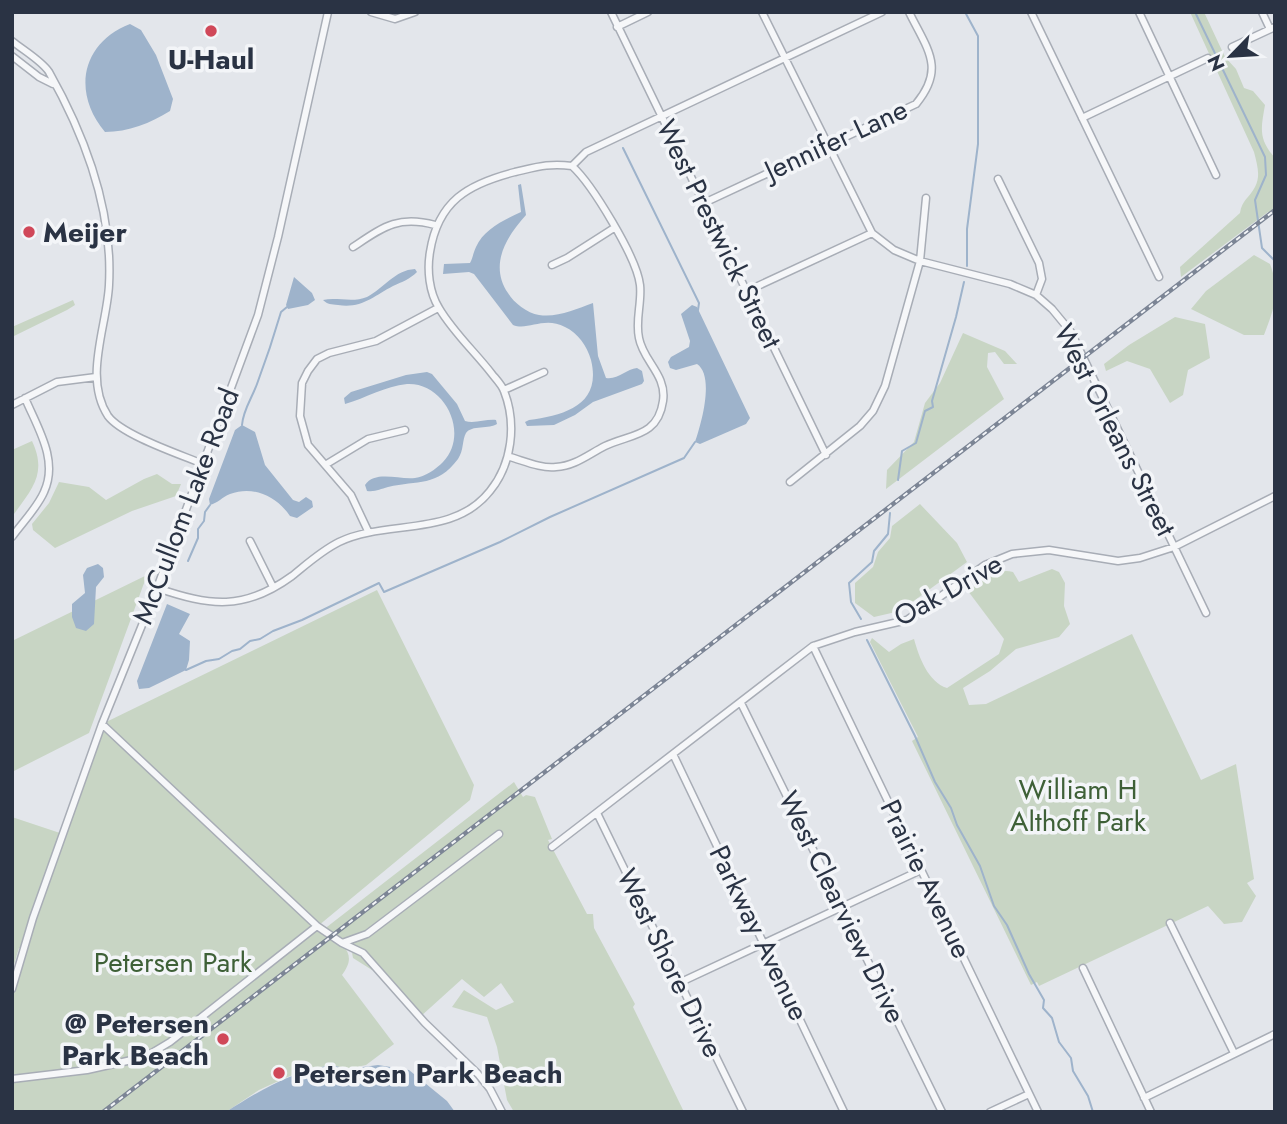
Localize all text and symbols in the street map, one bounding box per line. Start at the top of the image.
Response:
north arrow [1196,21,1266,91]
marker: U-Haul [203,23,219,39]
place label: U-Haul [168,39,254,80]
text: N [1201,50,1231,76]
street label: Jennifer Lane [754,89,914,193]
street label: West Prestwick Street [646,113,792,356]
place label: Meijer [43,212,127,253]
marker: Meijer [21,224,37,240]
street label: West Orleans Street [1044,317,1186,544]
street label: McCullom Lake Road [122,382,250,630]
street label: Oak Drive [886,543,1010,637]
park label: William H Althoff Park [1010,769,1147,842]
street label: West Clearview Drive [768,784,916,1030]
street label: Prairie Avenue [870,793,982,965]
street label: Parkway Avenue [699,838,819,1028]
street label: West Shore Drive [606,861,734,1065]
park label: Petersen Park [94,942,253,983]
place label: @ Petersen Park Beach [62,1003,209,1076]
marker: @ Petersen Park Beach [215,1031,231,1047]
place label: Petersen Park Beach [293,1053,563,1094]
marker: Petersen Park Beach [271,1065,287,1081]

